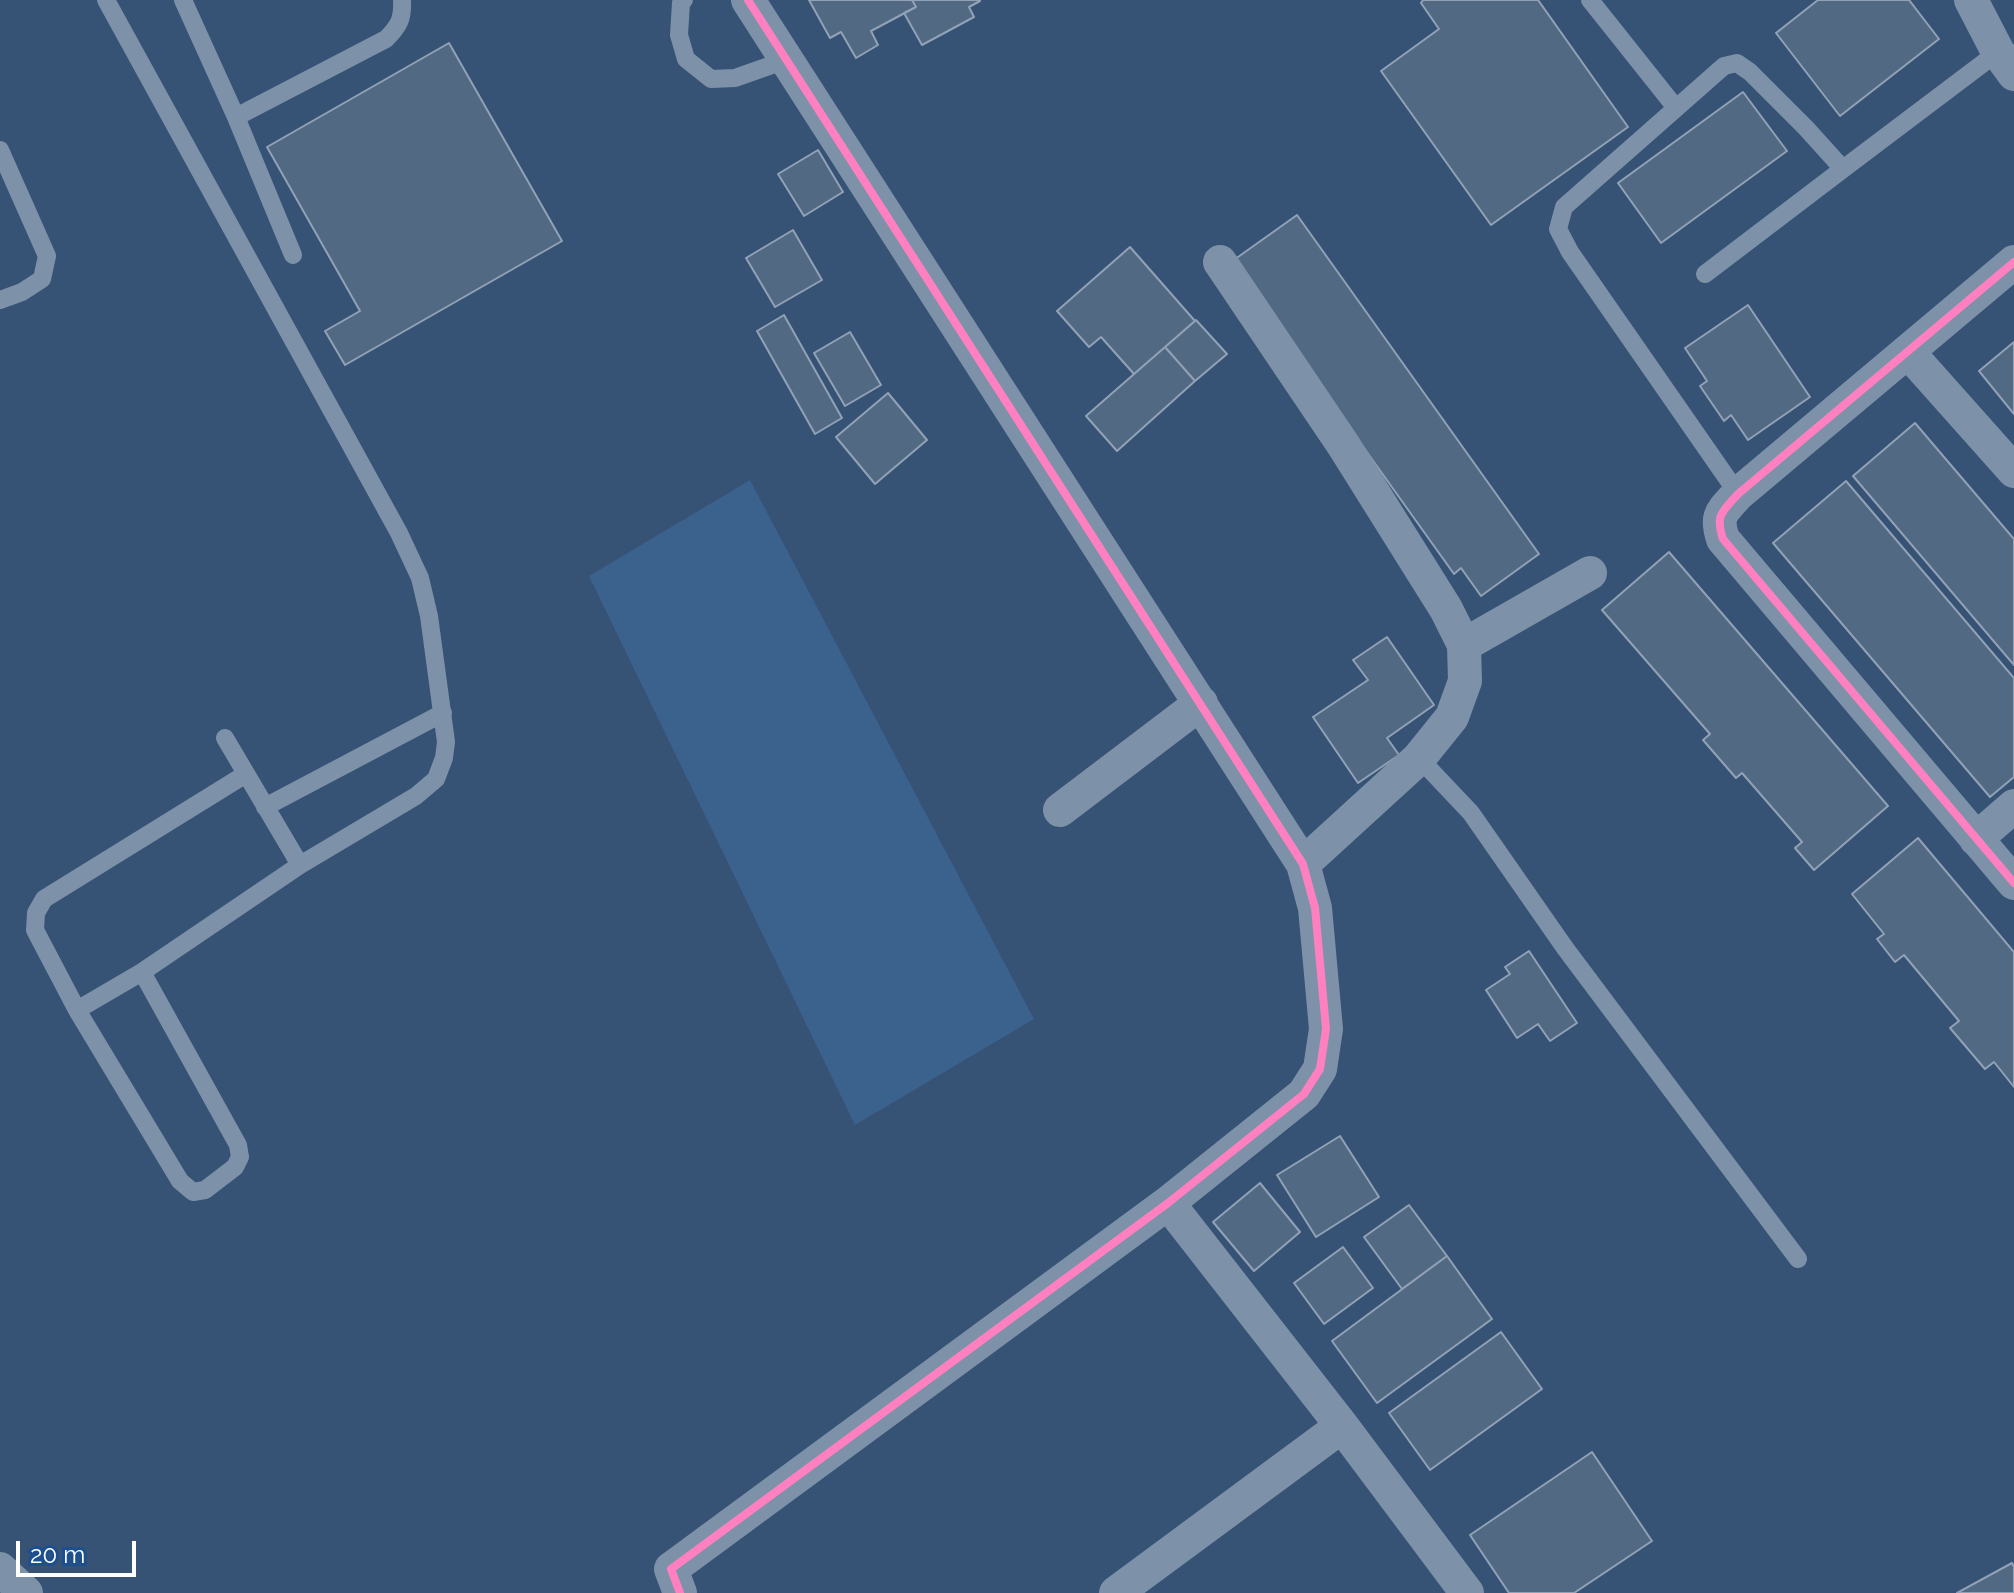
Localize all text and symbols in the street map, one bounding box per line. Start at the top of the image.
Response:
scale bar [20,1525,140,1575]
text: 20 m [30,1540,85,1569]

